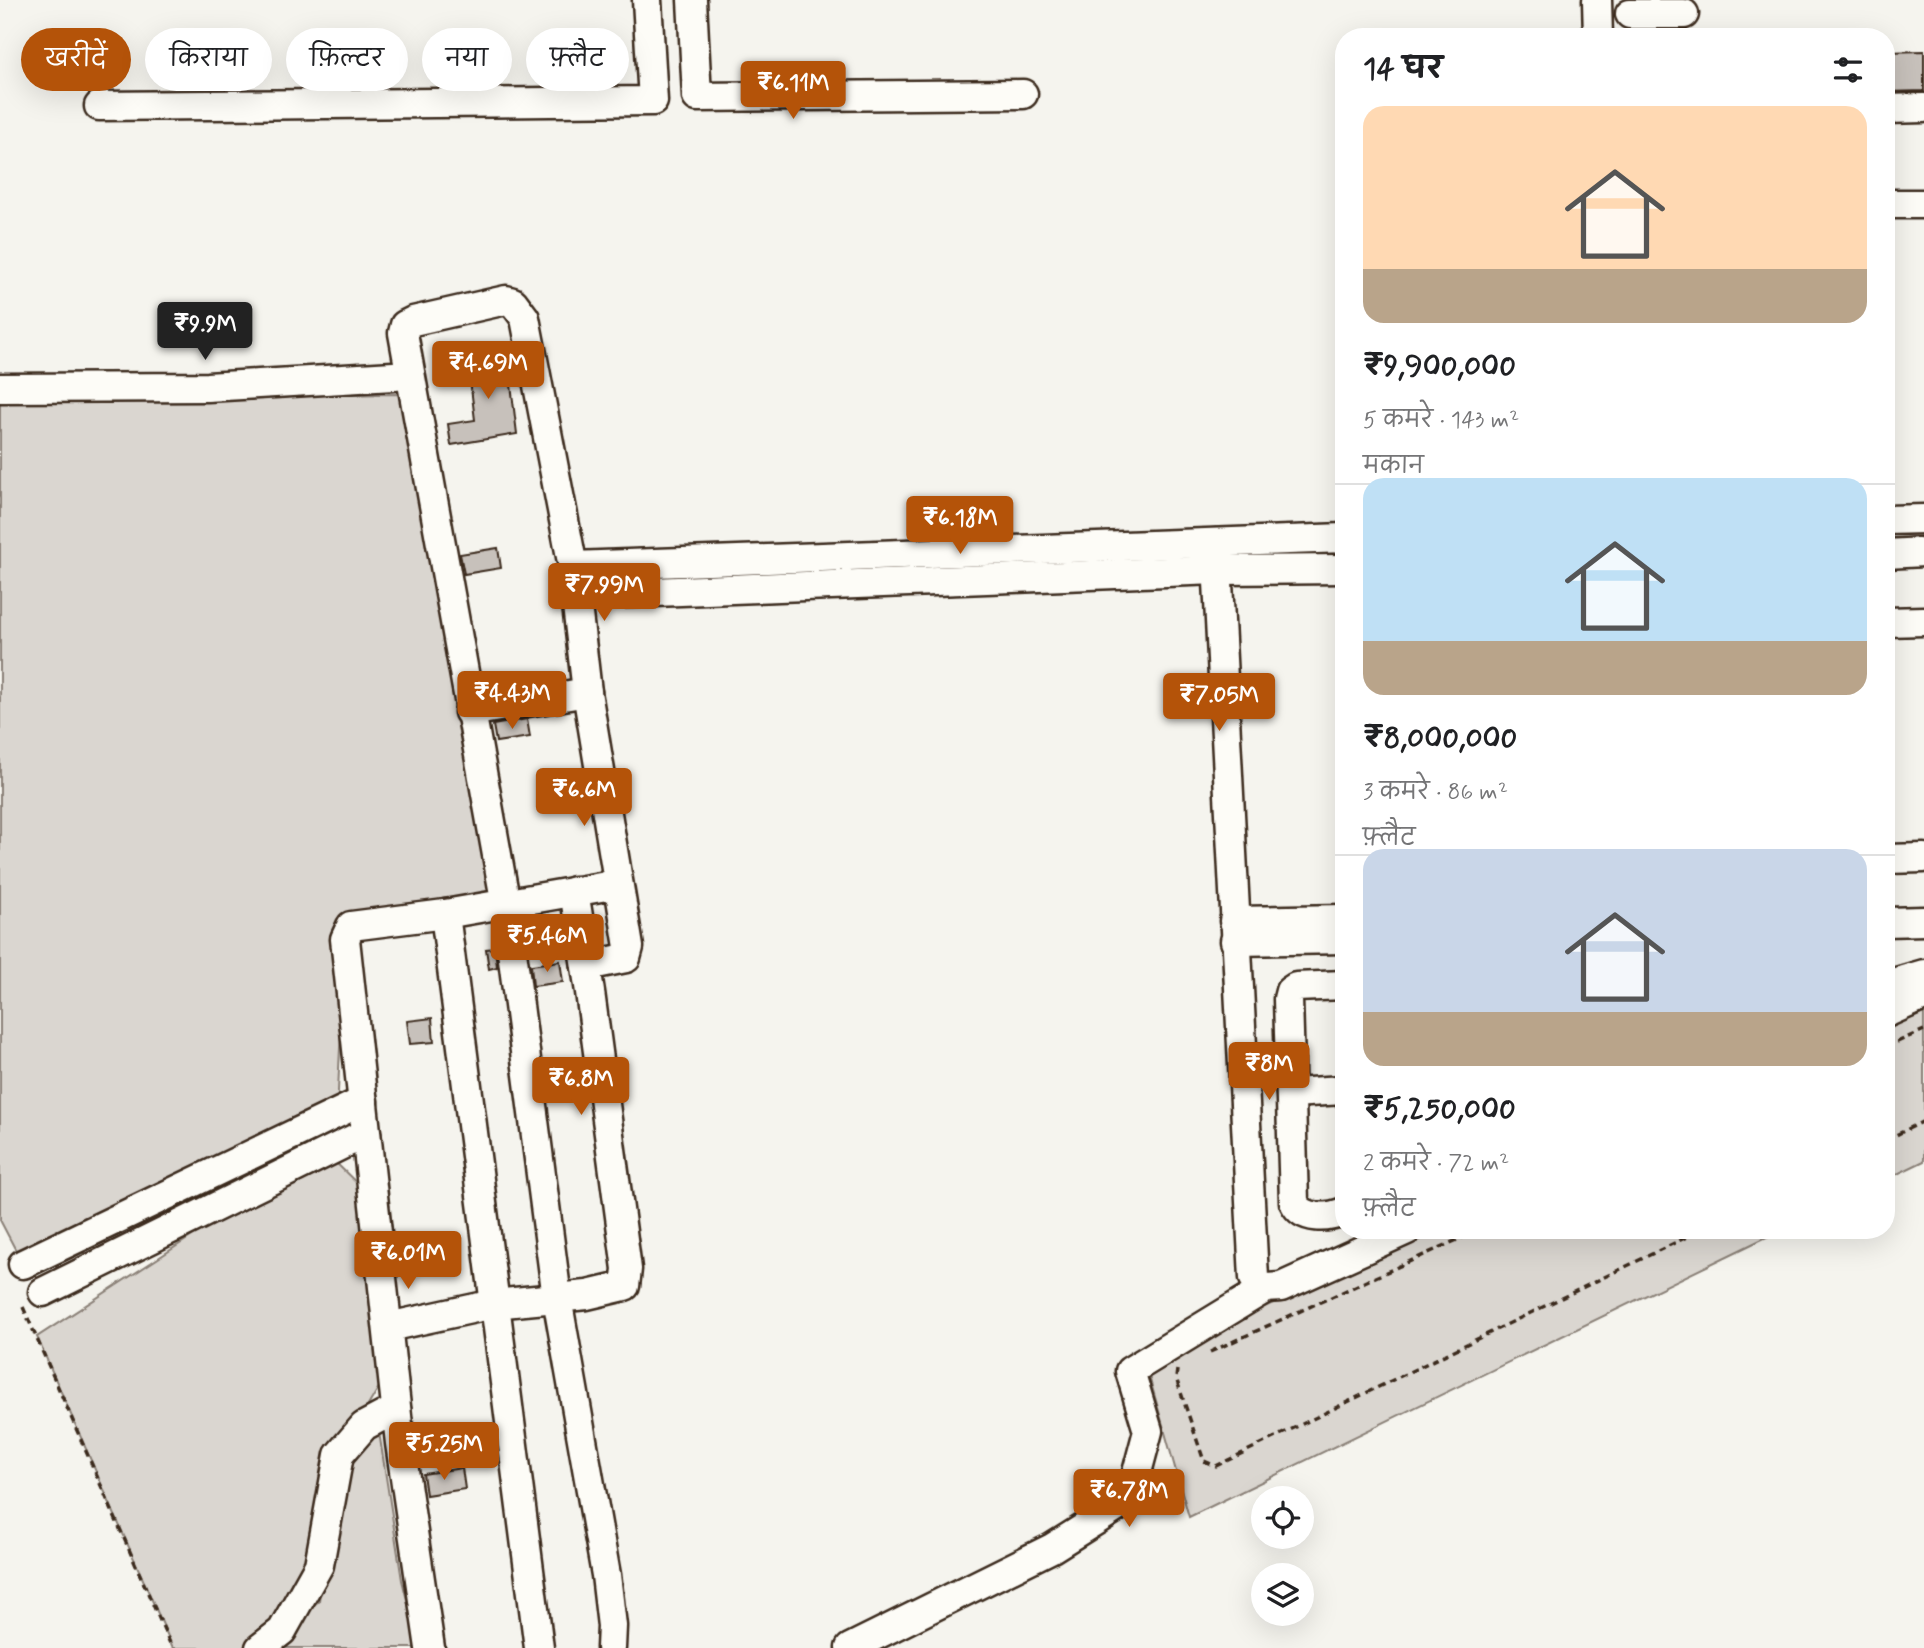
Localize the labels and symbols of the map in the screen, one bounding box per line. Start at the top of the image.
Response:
pin: ₹6.11M [736,61,850,121]
pin: ₹9.9M [156,302,254,362]
pin: ₹4.69M [431,342,545,401]
pin: ₹6.18M [903,496,1017,556]
pin: ₹7.99M [547,564,661,623]
pin: ₹4.43M [455,672,569,731]
pin: ₹7.05M [1162,674,1276,733]
pin: ₹6.6M [535,768,633,828]
pin: ₹5.46M [490,914,604,974]
pin: ₹8M [1235,1042,1303,1102]
pin: ₹6.8M [532,1058,630,1117]
pin: ₹6.01M [351,1232,465,1291]
pin: ₹5.25M [387,1422,501,1482]
pin: ₹6.78M [1072,1470,1186,1529]

